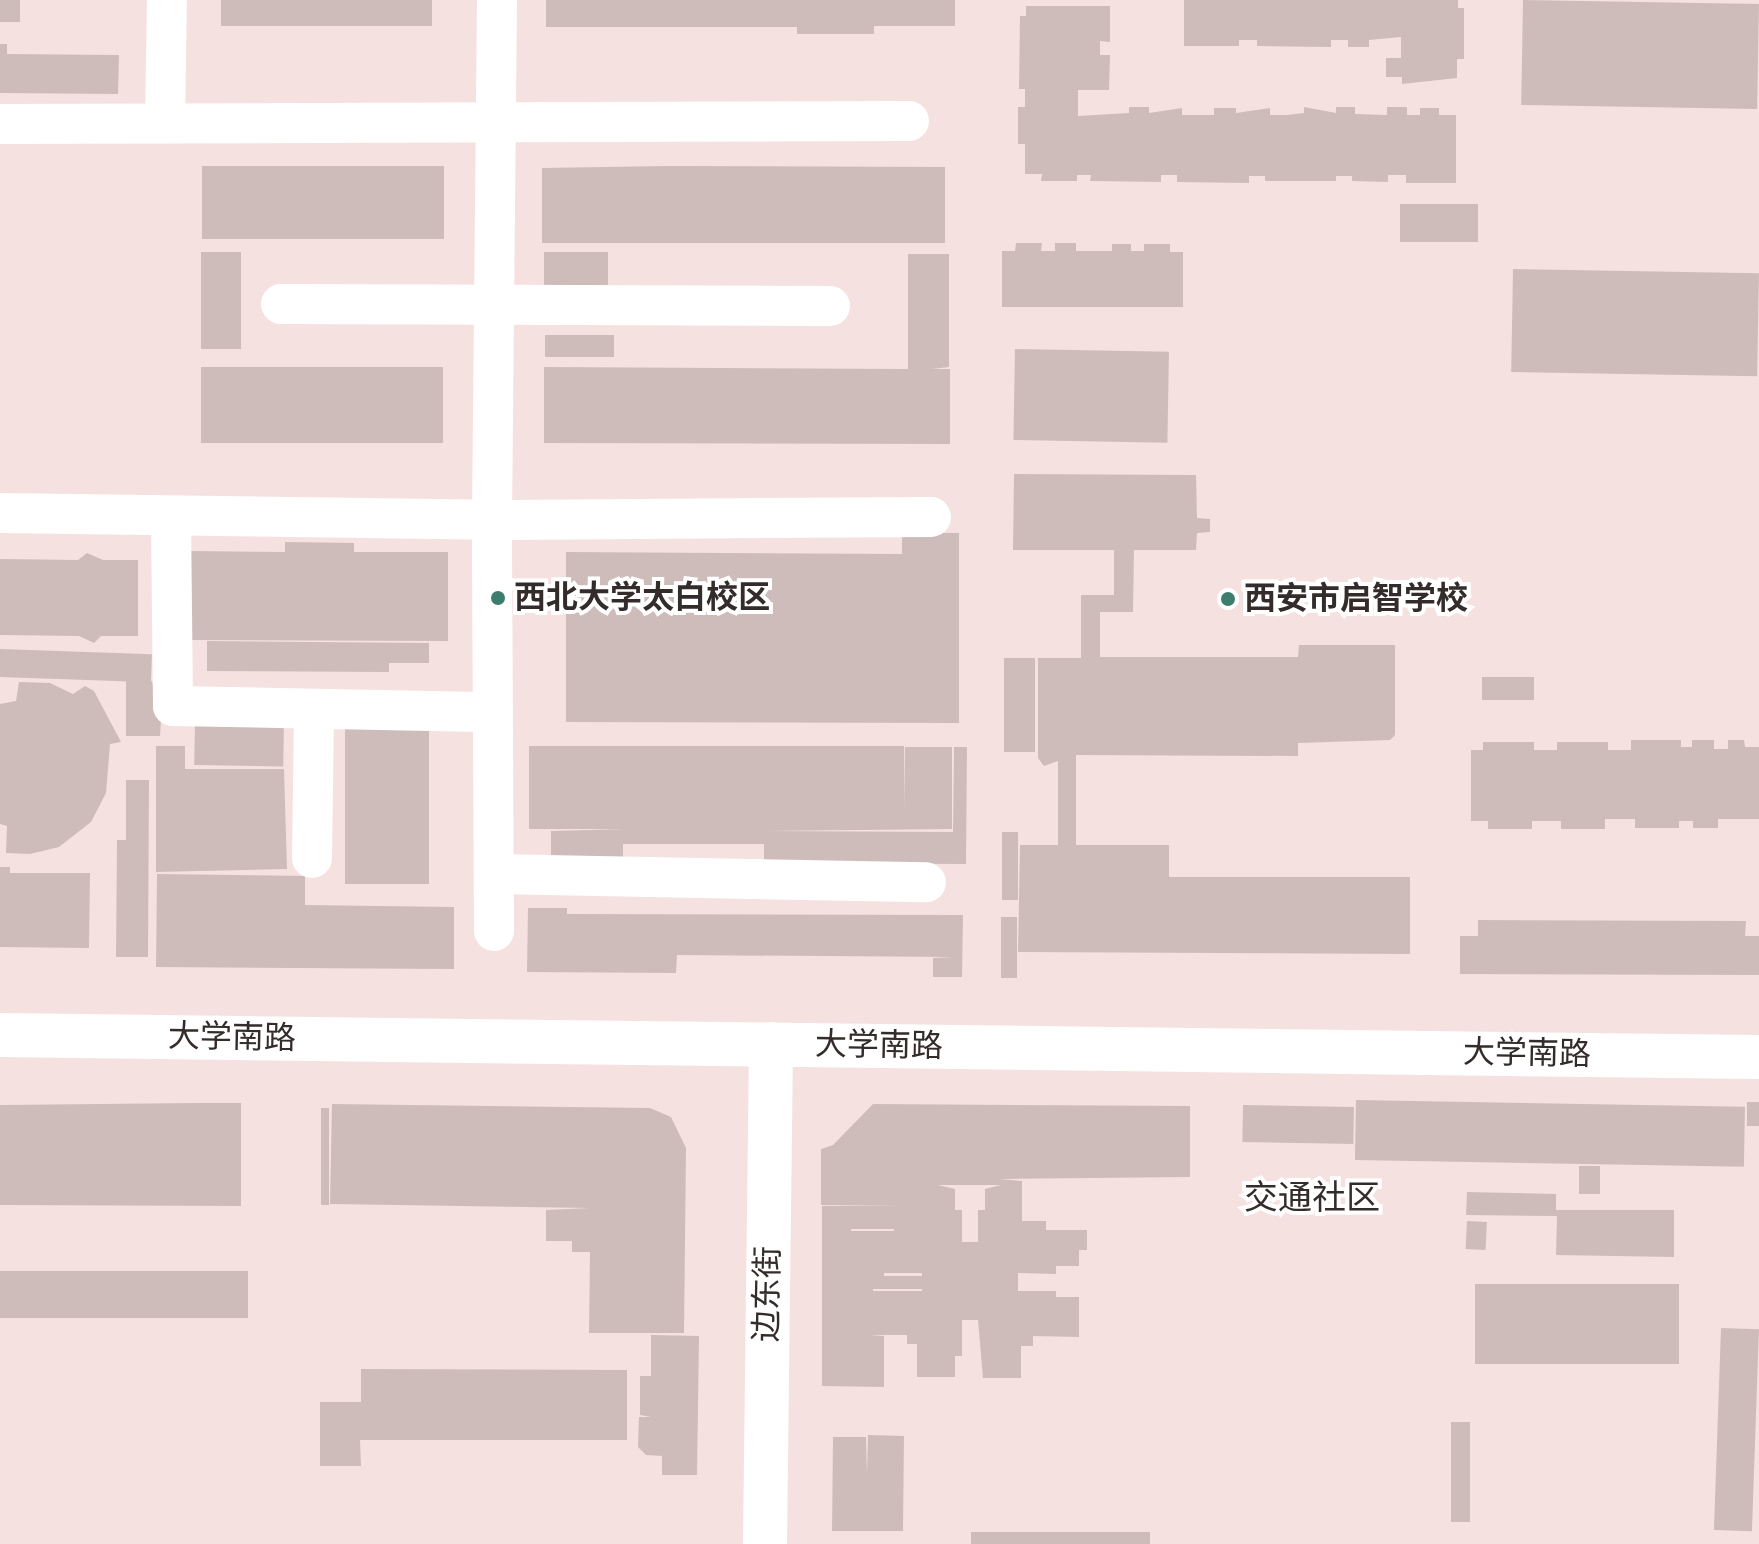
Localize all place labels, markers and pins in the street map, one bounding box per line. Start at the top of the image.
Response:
place label: 西北大学太白校区 [514,579,770,617]
place label: 西安市启智学校 [1244,580,1468,618]
marker: 西北大学太白校区 [489,589,507,607]
marker: 西安市启智学校 [1219,590,1237,608]

